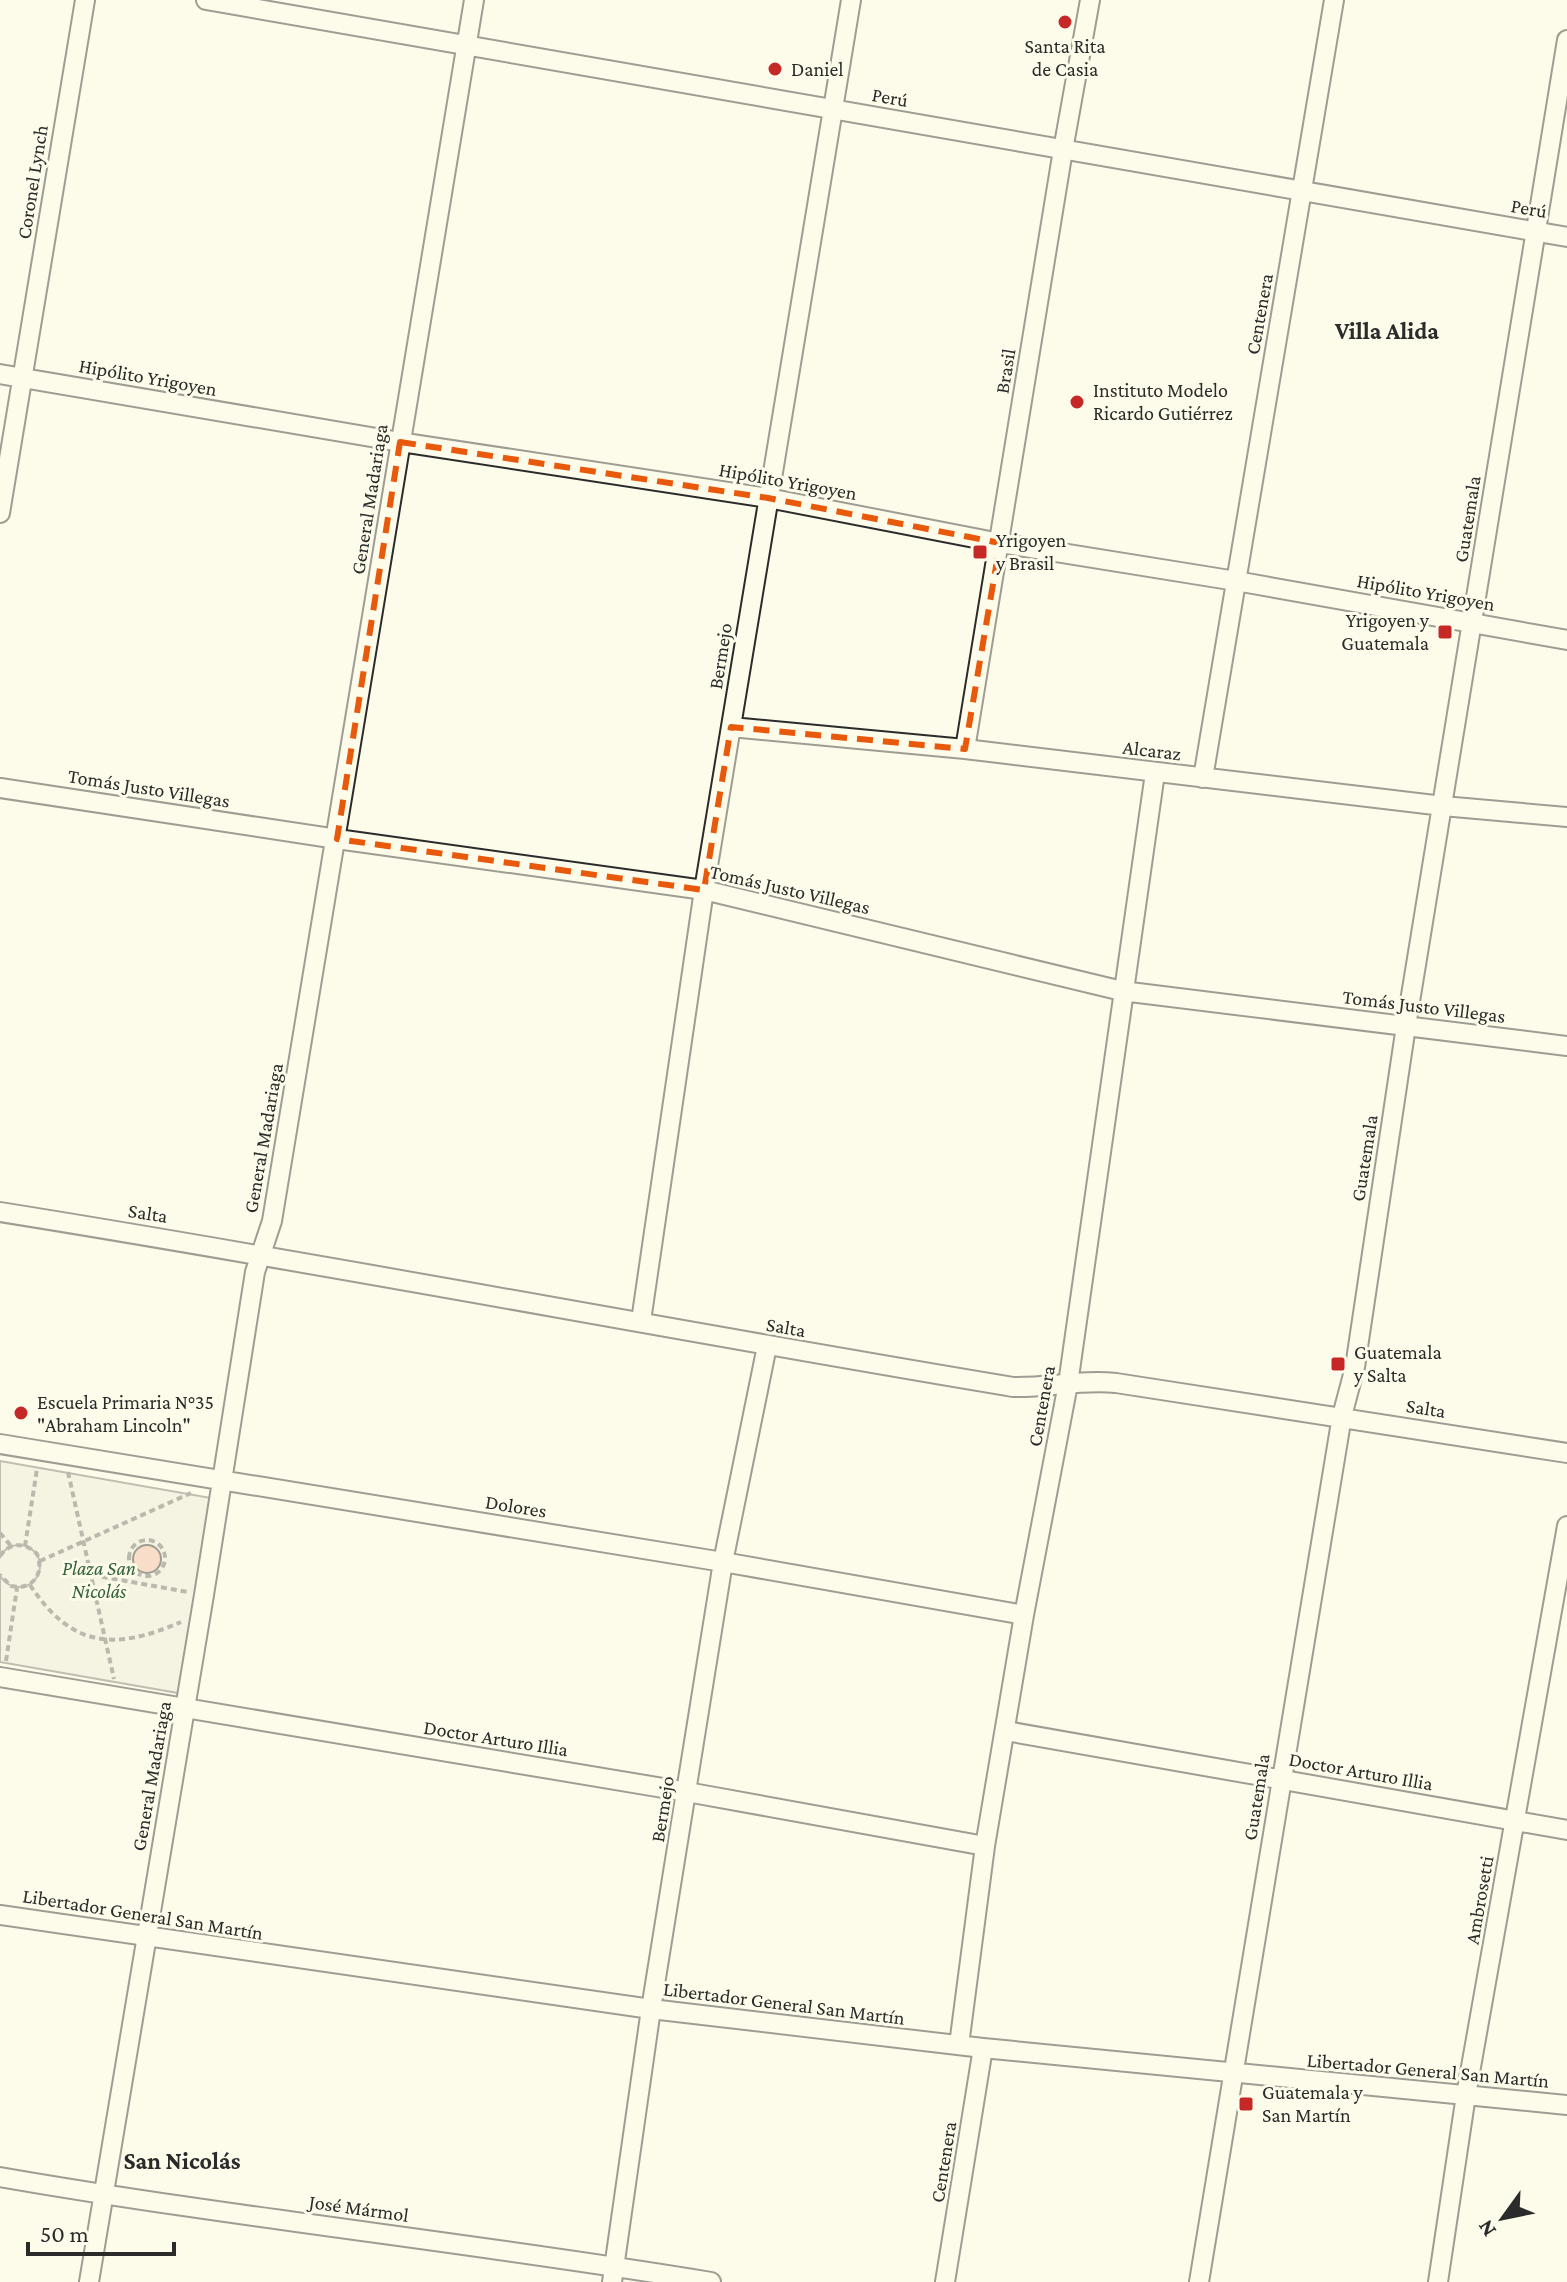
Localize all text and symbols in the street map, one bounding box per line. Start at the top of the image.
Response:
marker: Santa Rita de Casia [1056,13,1074,31]
place label: Santa Rita de Casia [1025,35,1105,80]
place label: Daniel [791,58,844,80]
marker: Daniel [766,60,784,78]
street label: Perú [870,83,910,111]
street label: Coronel Lynch [12,123,53,241]
street label: Perú [1509,194,1549,222]
street label: Centenera [1241,272,1277,356]
district label: Villa Alida [1334,317,1439,344]
street label: Brasil [991,347,1019,395]
street label: Hipólito Yrigoyen [77,354,219,401]
place label: Instituto Modelo Ricardo Gutiérrez [1093,379,1233,424]
marker: Instituto Modelo Ricardo Gutiérrez [1068,393,1086,411]
street label: General Madariaga [346,422,393,576]
street label: Hipólito Yrigoyen [717,458,859,505]
street label: Guatemala [1449,474,1485,564]
place label: Yrigoyen y Brasil [995,529,1067,575]
marker: Yrigoyen y Brasil [971,543,989,561]
street label: Hipólito Yrigoyen [1355,569,1497,616]
place label: Yrigoyen y Guatemala [1341,609,1430,654]
street label: Bermejo [704,621,737,691]
marker: Yrigoyen y Guatemala [1436,623,1454,641]
street label: Alcaraz [1122,736,1182,764]
street label: Tomás Justo Villegas [66,764,232,813]
street label: Tomás Justo Villegas [707,860,872,919]
street label: Tomás Justo Villegas [1341,985,1507,1028]
street label: General Madariaga [239,1061,288,1215]
street label: Guatemala [1346,1113,1382,1203]
street label: Salta [127,1199,169,1227]
street label: Salta [765,1313,807,1341]
place label: Guatemala y Salta [1353,1341,1442,1387]
marker: Guatemala y Salta [1329,1355,1347,1373]
street label: Centenera [1023,1364,1059,1448]
place label: Escuela Primaria N°35 "Abraham Lincoln" [37,1391,214,1436]
street label: Salta [1405,1394,1447,1422]
marker: Escuela Primaria N°35 "Abraham Lincoln" [12,1404,30,1422]
street label: Dolores [484,1490,548,1522]
park label: Plaza San Nicolás [62,1557,136,1602]
street label: General Madariaga [127,1699,176,1853]
street label: Doctor Arturo Illia [422,1716,570,1760]
street label: Doctor Arturo Illia [1287,1747,1435,1795]
street label: Guatemala [1238,1752,1274,1842]
street label: Bermejo [646,1774,679,1844]
street label: Ambrosetti [1460,1854,1498,1946]
street label: Libertador General San Martín [21,1884,265,1944]
street label: Libertador General San Martín [662,1977,906,2029]
street label: Libertador General San Martín [1306,2048,1550,2092]
place label: Guatemala y San Martín [1262,2081,1363,2126]
marker: Guatemala y San Martín [1237,2095,1255,2113]
street label: Centenera [926,2120,960,2204]
district label: San Nicolás [124,2147,241,2174]
north arrow [1463,2178,1543,2258]
street label: José Mármol [306,2190,410,2227]
scale bar [28,2206,174,2256]
text: N [1472,2216,1501,2242]
text: 50 m [40,2220,89,2247]

